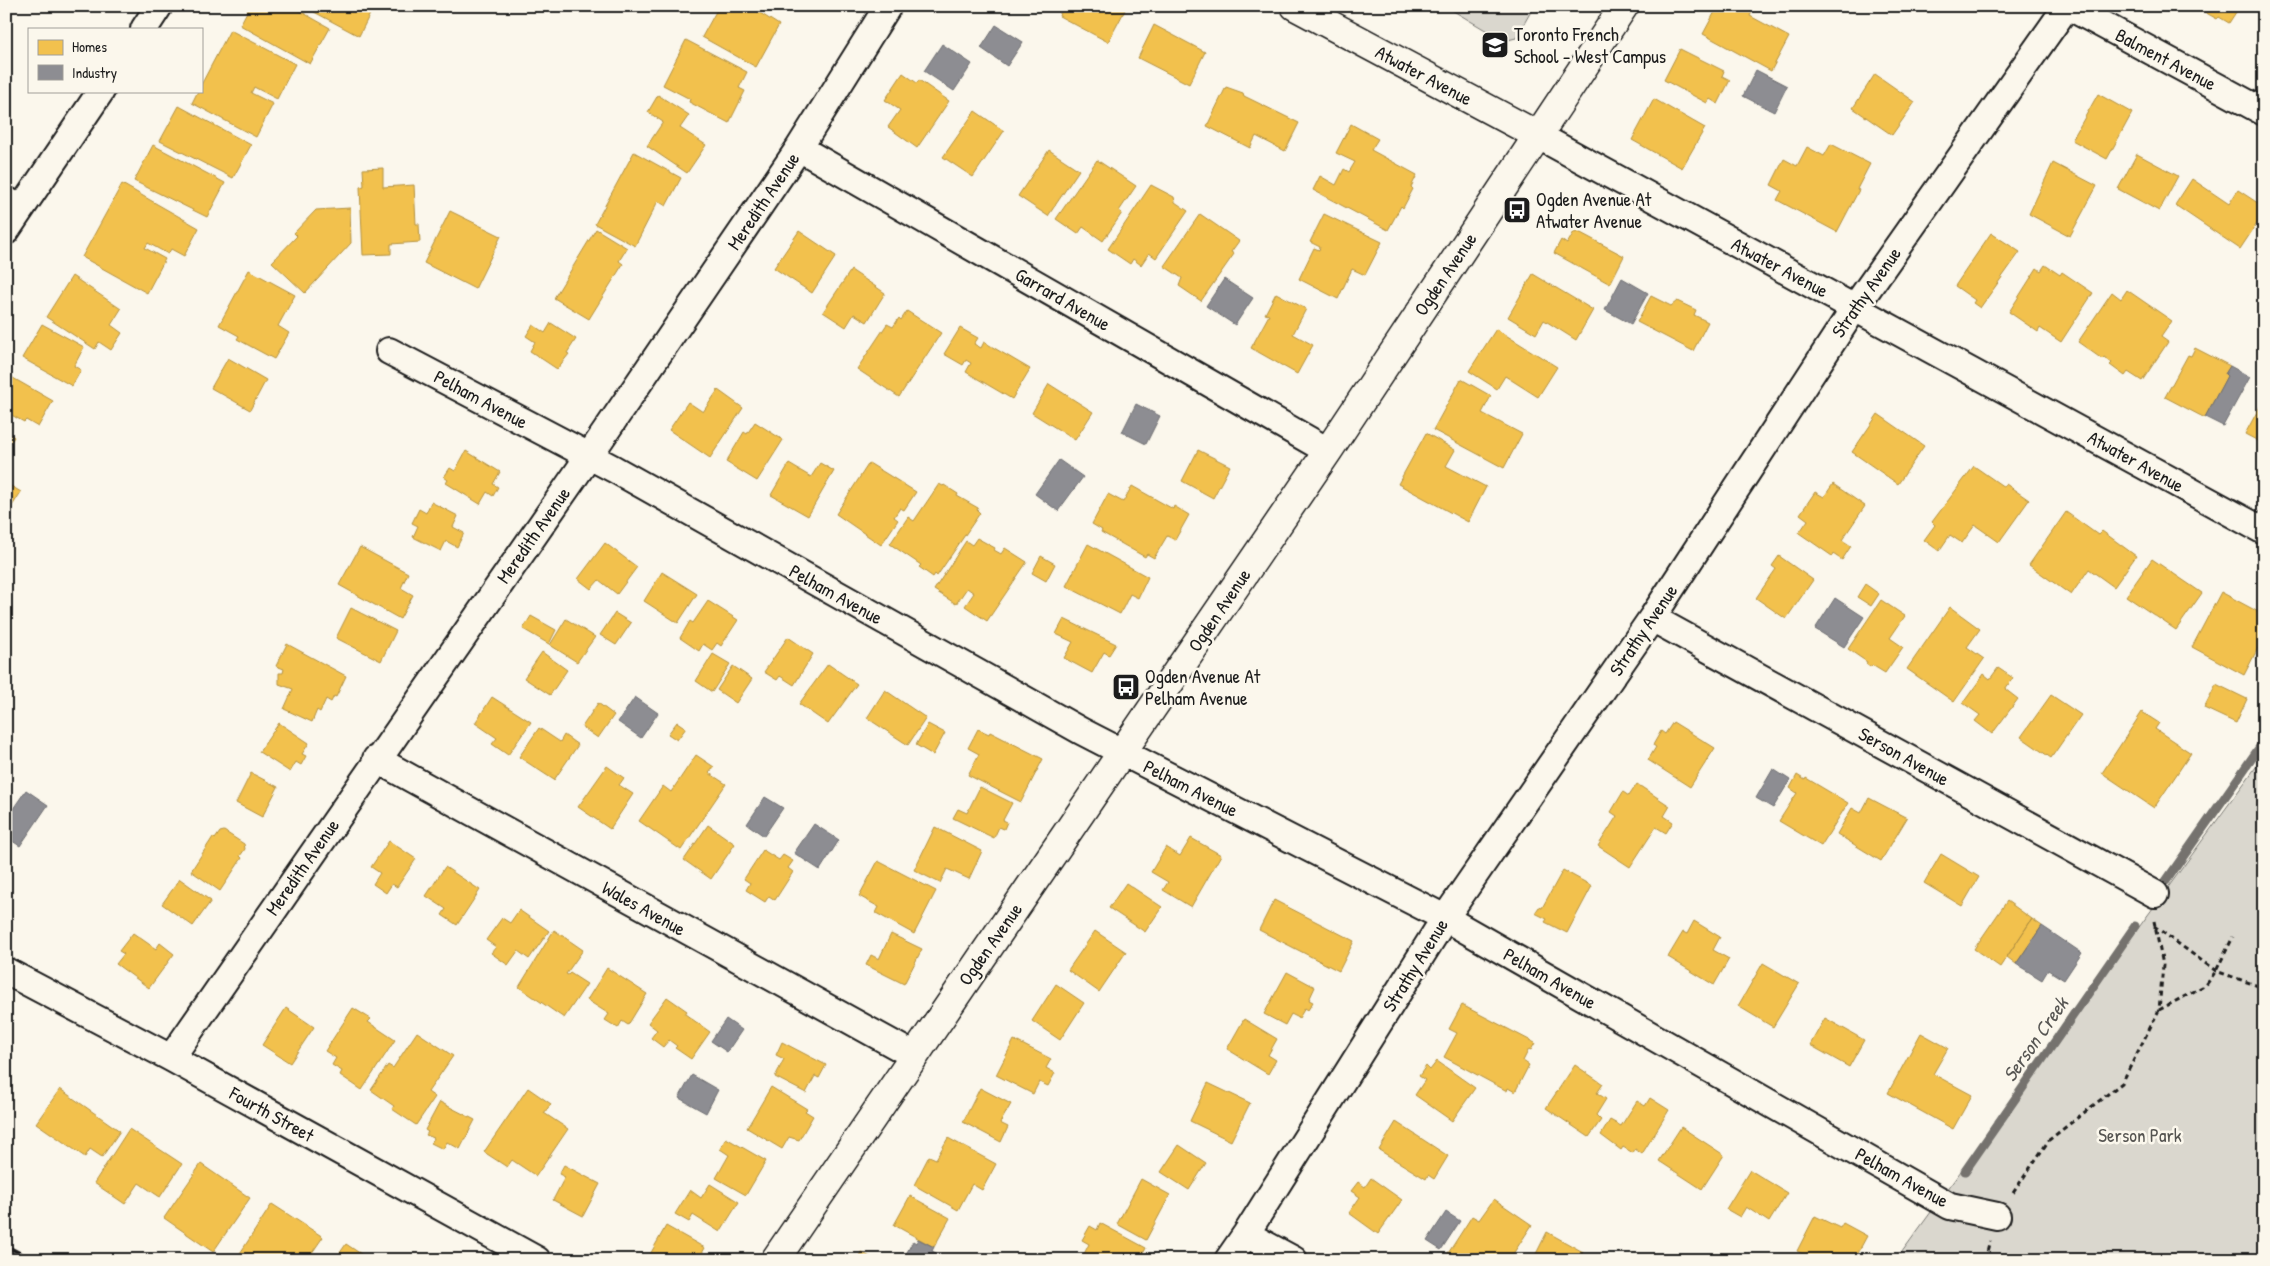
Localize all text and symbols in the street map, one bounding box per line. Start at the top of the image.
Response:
place label: Toronto French School - West Campus [1514,21,1666,69]
street label: Balment Avenue [2111,22,2221,97]
legend [28,28,202,92]
school or university icon: Toronto French School - West Campus [1480,30,1510,60]
text: Homes [72,36,107,57]
street label: Atwater Avenue [1371,39,1477,112]
text: Industry [72,62,117,83]
street label: Meredith Avenue [721,147,805,255]
place label: Ogden Avenue At Atwater Avenue [1536,186,1652,234]
bus stop icon: Ogden Avenue At Atwater Avenue [1502,195,1532,225]
street label: Ogden Avenue [1408,227,1483,321]
street label: Atwater Avenue [1727,231,1833,304]
street label: Strathy Avenue [1825,241,1907,343]
street label: Garrard Avenue [1011,261,1116,337]
street label: Pelham Avenue [430,363,533,435]
street label: Atwater Avenue [2083,424,2189,498]
street label: Meredith Avenue [490,481,576,589]
street label: Pelham Avenue [785,558,888,630]
street label: Ogden Avenue [1182,563,1257,657]
street label: Strathy Avenue [1603,579,1683,681]
place label: Ogden Avenue At Pelham Avenue [1145,663,1261,711]
bus stop icon: Ogden Avenue At Pelham Avenue [1111,672,1141,702]
street label: Serson Avenue [1854,720,1954,792]
street label: Pelham Avenue [1139,753,1243,823]
street label: Meredith Avenue [259,813,345,921]
street label: Wales Avenue [598,874,691,942]
street label: Ogden Avenue [952,897,1028,990]
street label: Strathy Avenue [1376,913,1454,1016]
street label: Pelham Avenue [1499,941,1601,1015]
water label: Serson Creek [1996,990,2075,1087]
street label: Fourth Street [224,1080,319,1148]
park label: Serson Park [2098,1122,2182,1148]
street label: Pelham Avenue [1851,1141,1954,1213]

